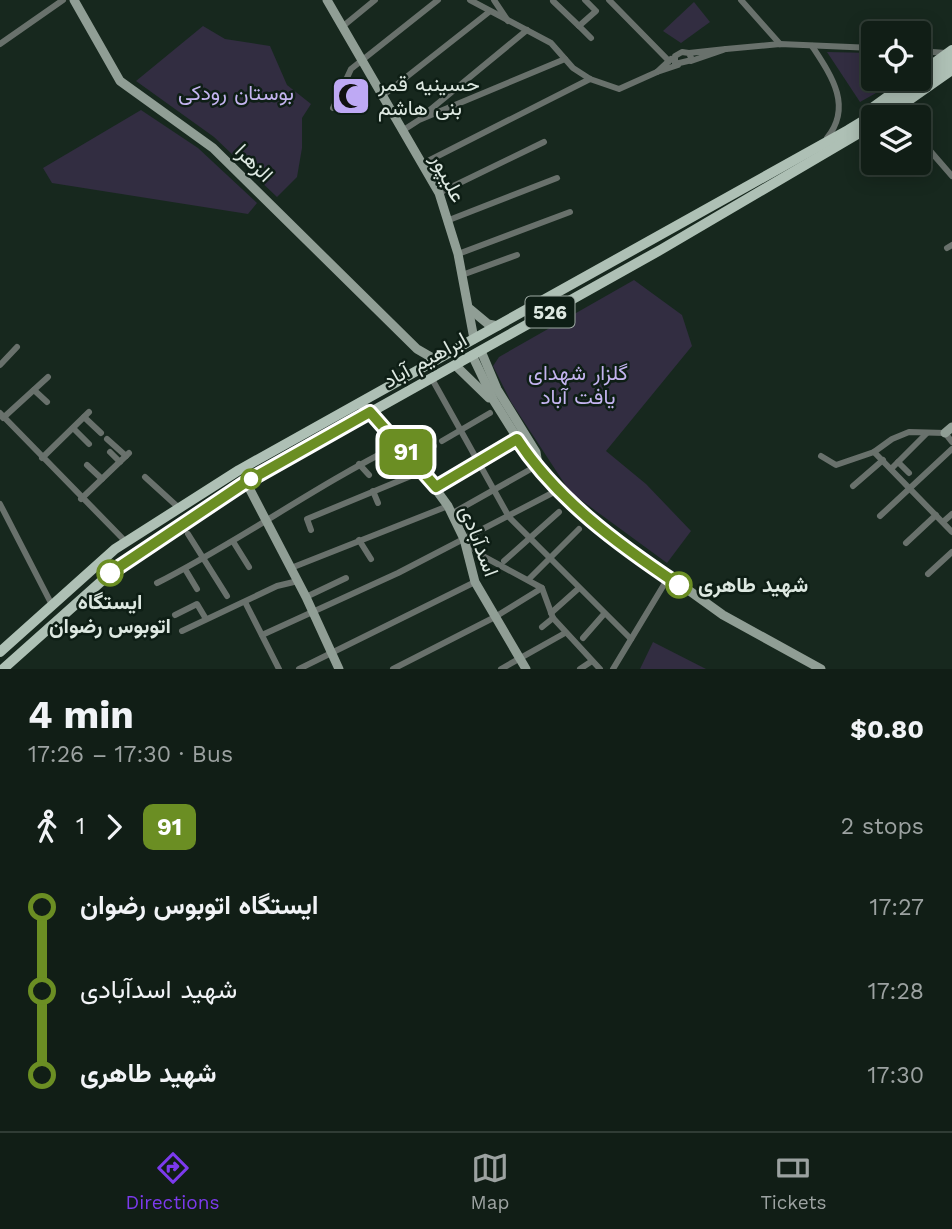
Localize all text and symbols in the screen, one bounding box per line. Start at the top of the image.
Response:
map controls [861,21,931,175]
button: locate [861,21,931,91]
place label: حسینیه قمر بنی هاشم [377,71,480,122]
mosque icon: حسینیه قمر بنی هاشم [330,75,372,117]
park label: بوستان رودکی [178,80,294,106]
button: layers [861,105,931,175]
street label: الزهرا [229,138,279,188]
street label: علیپور [423,148,471,207]
road number: 526 [526,296,574,328]
street label: ابراهیم آباد [379,326,472,395]
park label: گلزار شهدای یافت آباد [528,360,628,409]
line badge: 91 [374,429,438,475]
text: 91 [393,438,419,466]
unlabelled marker [241,469,261,489]
street label: اسدآبادی [455,502,504,580]
marker: ایستگاه اتوبوس رضوان [97,560,123,586]
marker: شهید طاهری [666,572,692,598]
place label: شهید طاهری [698,572,808,598]
place label: ایستگاه اتوبوس رضوان [49,589,171,639]
text: 4 min [28,693,134,737]
text: $0.80 [850,714,924,744]
text: 17:26 – 17:30 · Bus [28,741,233,768]
icon: walk [28,808,66,846]
icon: forward [95,808,133,846]
text: 1 [76,813,85,840]
text: 91 [157,813,182,841]
text: 2 stops [841,813,924,840]
text: ایستگاه اتوبوس رضوان [80,890,319,920]
text: 17:27 [869,894,924,921]
text: شهید اسدآبادی [80,974,237,1004]
text: 17:28 [868,978,924,1005]
text: شهید طاهری [80,1058,216,1088]
text: 17:30 [868,1062,924,1089]
tab: Directions [126,1149,219,1214]
tab: Map [471,1149,509,1214]
tab: Tickets [760,1149,826,1214]

